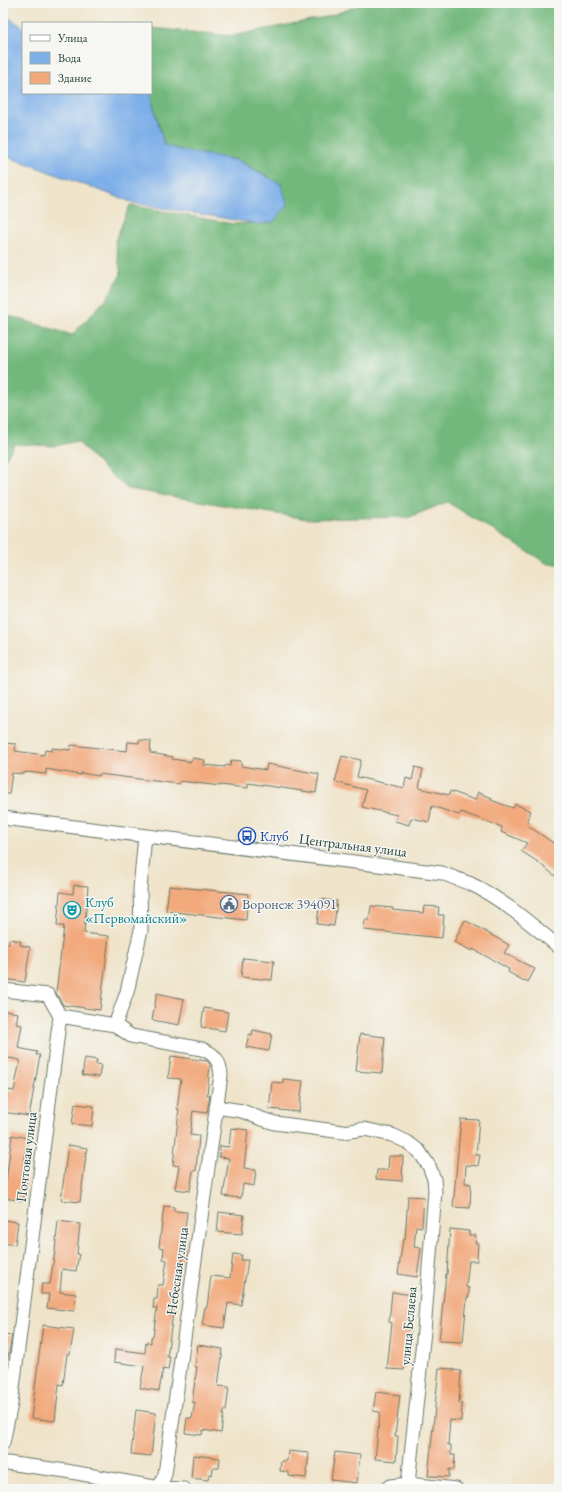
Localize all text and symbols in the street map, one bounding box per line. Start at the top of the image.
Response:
legend [22,22,152,94]
text: Улица [57,30,88,46]
text: Вода [58,50,81,66]
text: Здание [58,70,92,86]
bus stop icon: Клуб [237,826,257,846]
place label: Клуб [260,827,289,845]
street label: Центральная улица [298,829,408,861]
place label: Клуб «Первомайский» [85,893,187,927]
public building icon: Воронеж 394091 [219,894,239,914]
place label: Воронеж 394091 [242,895,337,913]
theatre icon: Клуб «Первомайский» [62,900,82,920]
street label: Почтовая улица [12,1110,41,1203]
street label: Небесная улица [162,1225,192,1316]
street label: улица Беляева [396,1285,420,1366]

